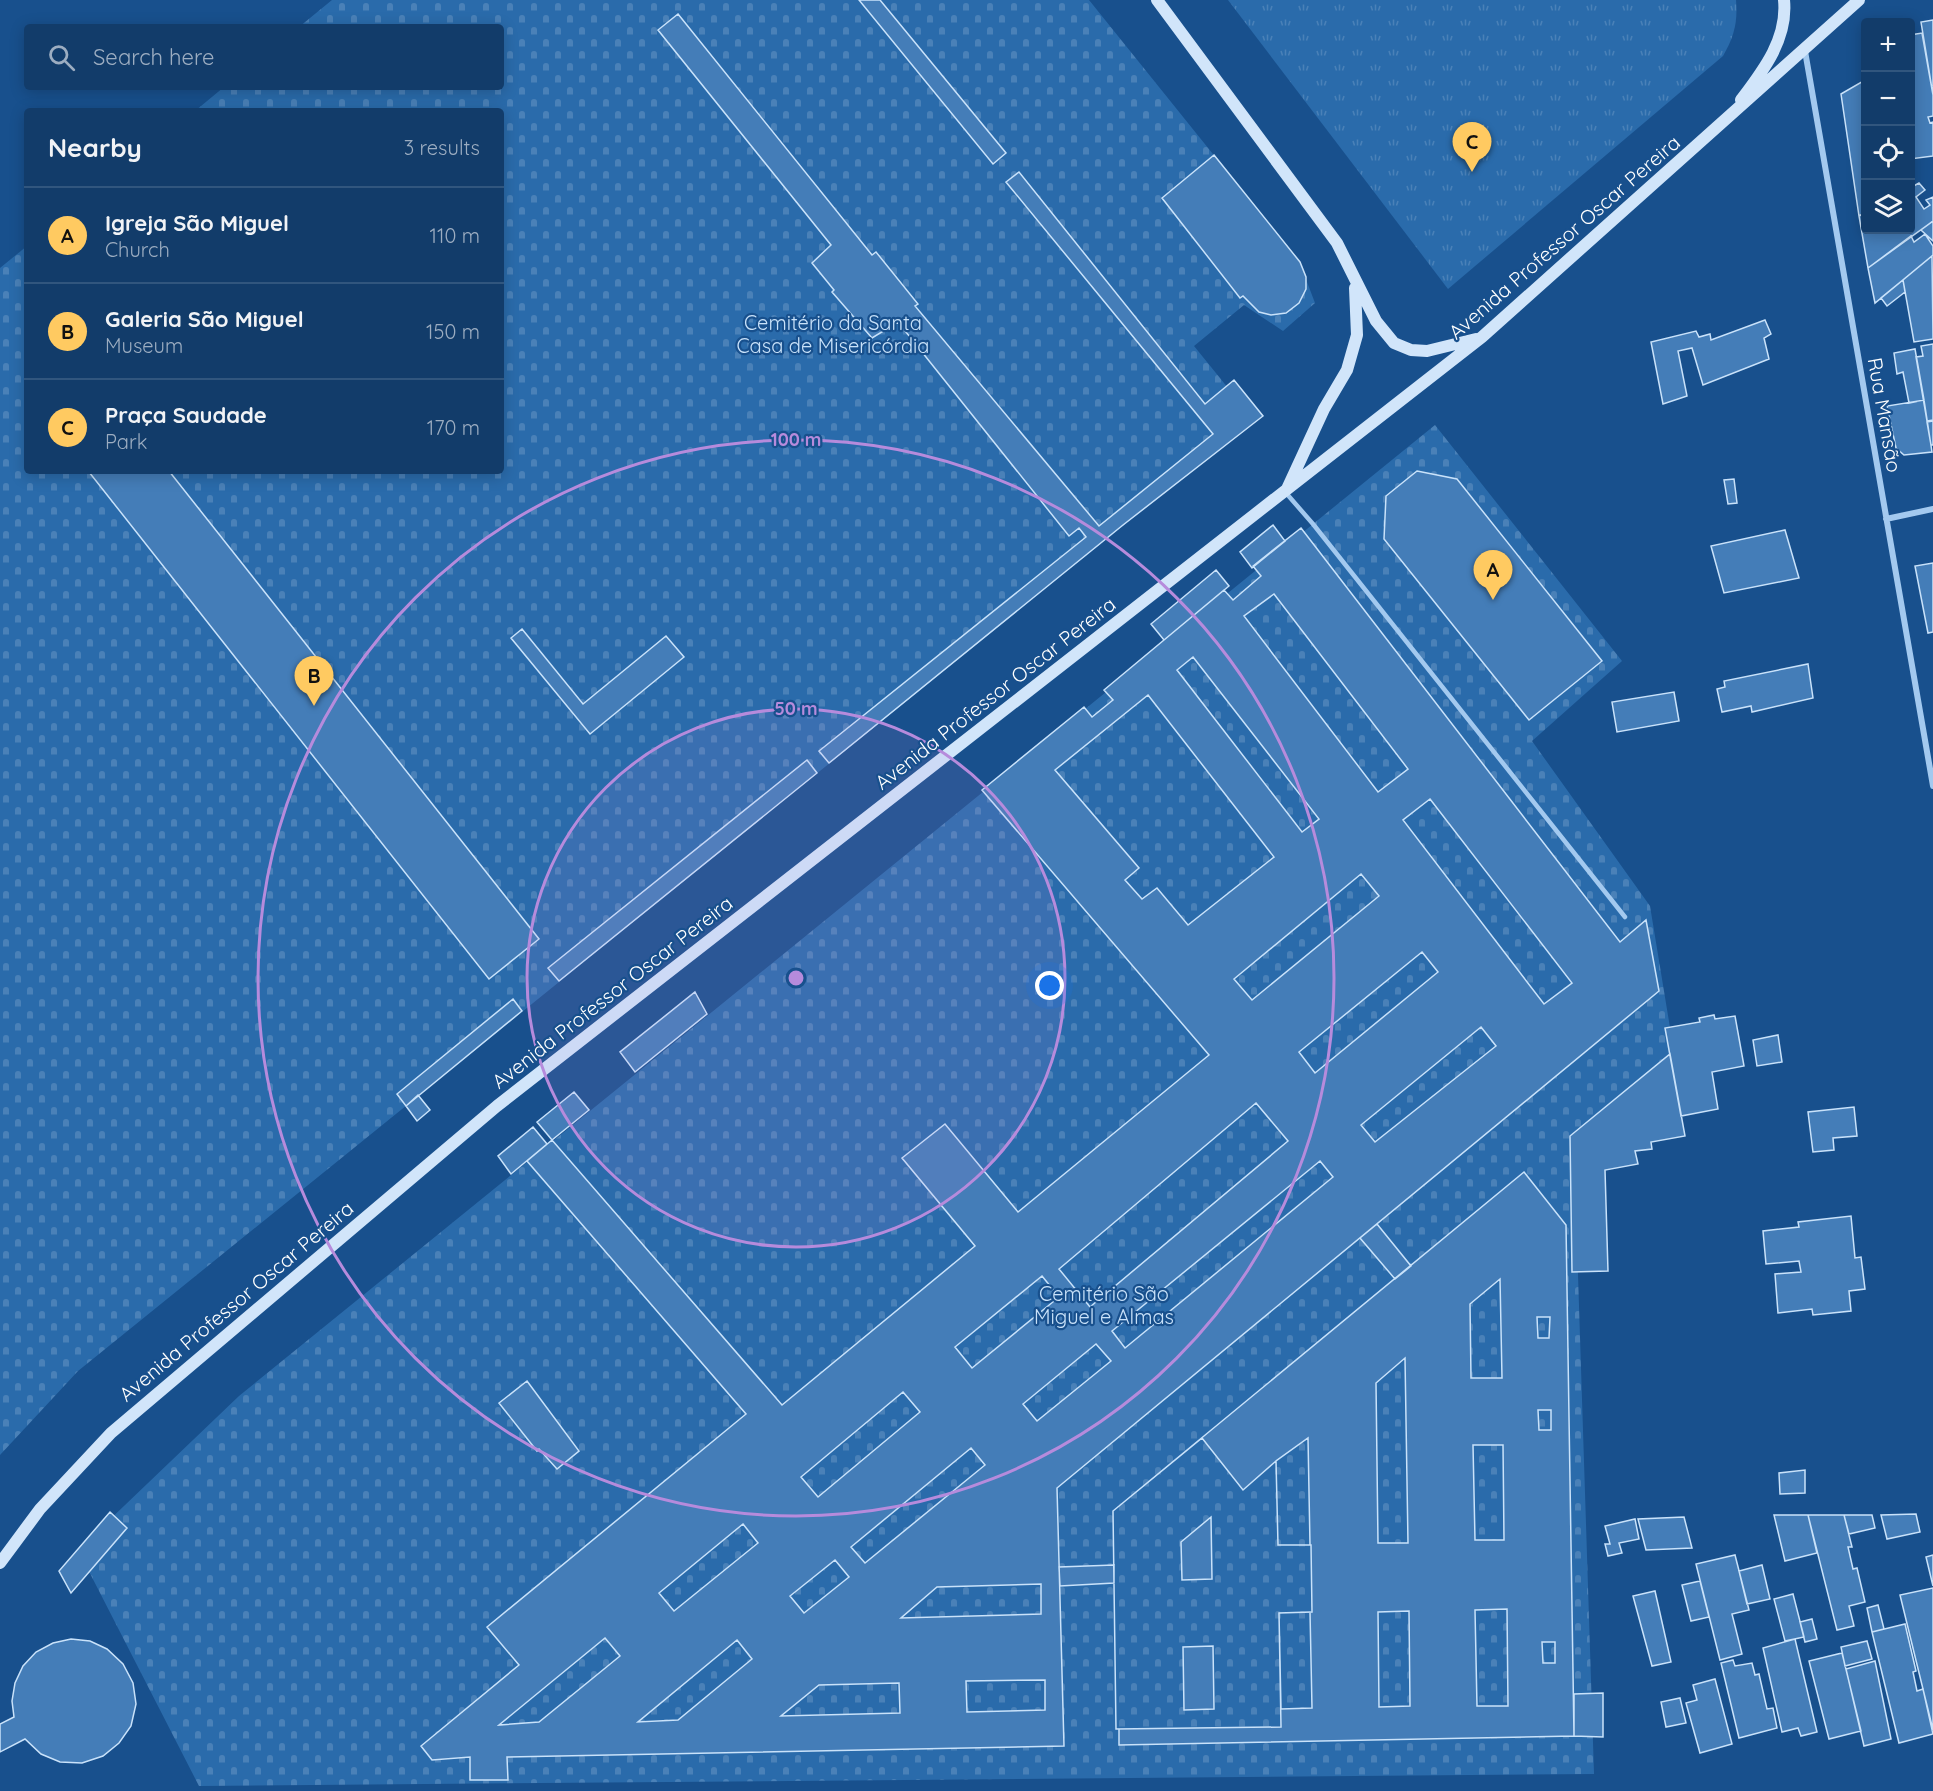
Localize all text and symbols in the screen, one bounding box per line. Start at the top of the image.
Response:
map controls [1861,18,1915,234]
button: + [1861,18,1915,72]
search box [24,24,504,90]
icon: search [45,41,78,74]
text: Search here [93,43,214,71]
button: − [1861,72,1915,126]
pin: C [1452,122,1492,172]
button: locate [1861,126,1915,180]
street label: Avenida Professor Oscar Pereira [1443,130,1685,344]
text: Nearby [48,131,142,164]
text: 3 results [404,135,480,160]
button: layers [1861,180,1915,234]
text: Igreja São Miguel [105,209,289,237]
text: A [61,223,74,248]
text: 110 m [430,223,480,248]
text: Church [105,237,170,262]
text: Galeria São Miguel [105,305,304,333]
park label: Cemitério da Santa Casa de Misericórdia [737,310,929,358]
text: B [61,319,74,344]
text: 150 m [426,319,480,344]
text: Museum [105,333,183,358]
street label: Rua Mansão [1863,356,1907,474]
text: Praça Saudade [105,401,267,429]
text: C [61,415,74,440]
text: 170 m [427,415,480,440]
text: 100 m [771,428,821,451]
text: Park [105,429,147,454]
pin: A [1474,550,1512,600]
street label: Avenida Professor Oscar Pereira [870,591,1120,795]
pin: B [294,656,334,706]
text: 50 m [774,697,818,720]
street label: Avenida Professor Oscar Pereira [487,890,737,1094]
centre of rings [786,968,806,988]
your location [1035,971,1064,1000]
street label: Avenida Professor Oscar Pereira [114,1195,358,1407]
park label: Cemitério São Miguel e Almas [1034,1281,1174,1329]

